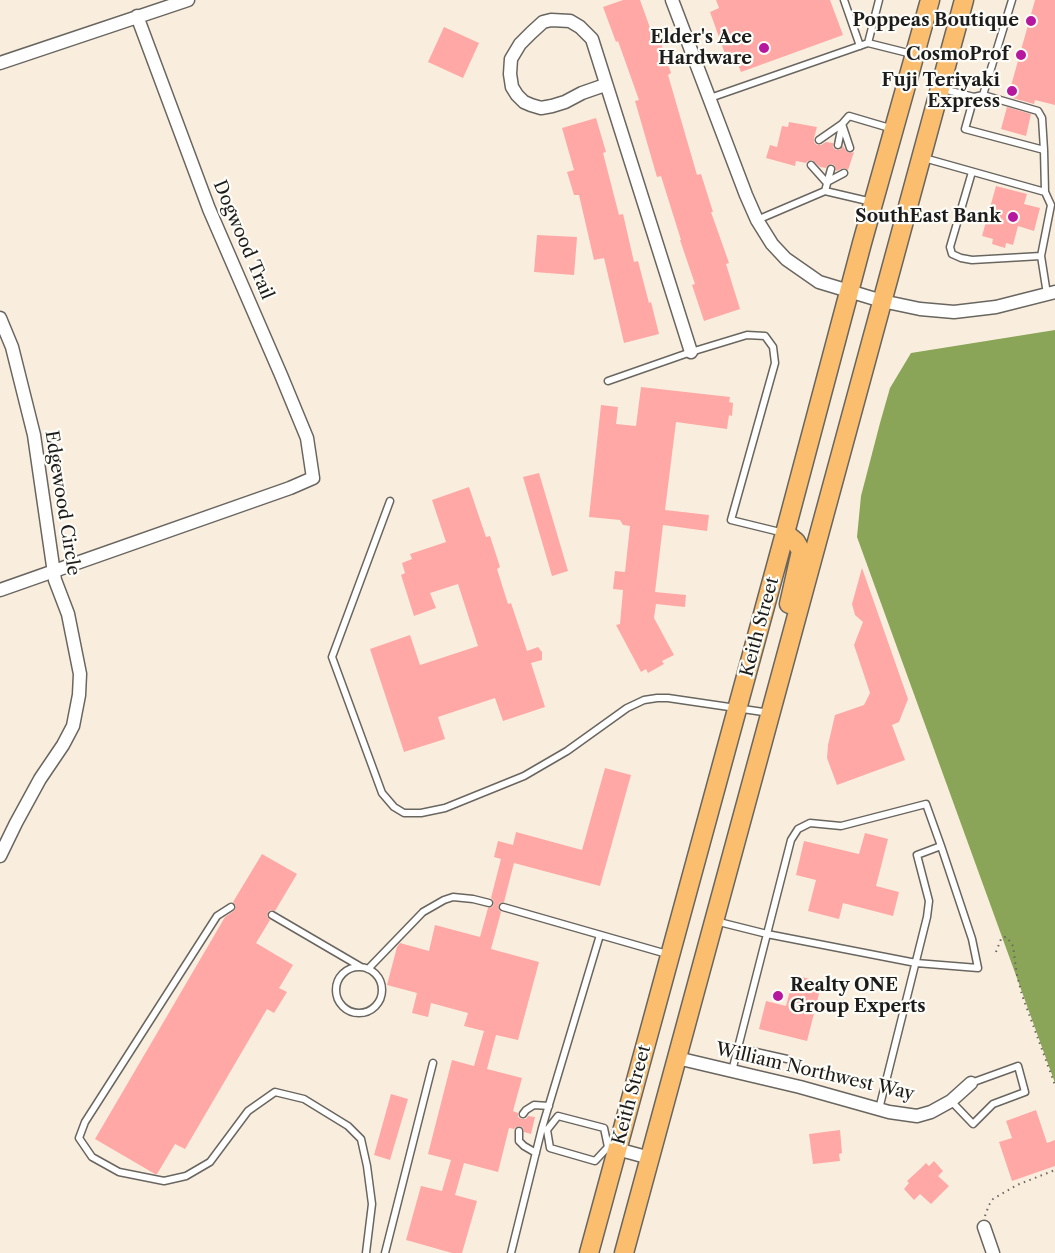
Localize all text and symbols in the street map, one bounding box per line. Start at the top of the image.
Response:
place label: Poppeas Boutique [853,10,1019,32]
marker: Poppeas Boutique [1024,14,1038,28]
place label: Elder's Ace Hardware [650,27,752,70]
marker: Elder's Ace Hardware [757,41,771,55]
place label: CosmoProf [906,44,1009,66]
marker: CosmoProf [1014,48,1028,62]
place label: Fuji Teriyaki Express [882,70,1000,112]
marker: Fuji Teriyaki Express [1005,84,1019,98]
street label: Dogwood Trail [208,177,278,303]
place label: SouthEast Bank [855,206,1001,228]
marker: SouthEast Bank [1006,210,1020,224]
street label: Edgewood Circle [40,429,84,577]
street label: Keith Street [736,575,784,679]
place label: Realty ONE Group Experts [790,975,926,1018]
marker: Realty ONE Group Experts [771,989,785,1003]
street label: William Northwest Way [714,1039,916,1105]
street label: Keith Street [608,1043,656,1147]

